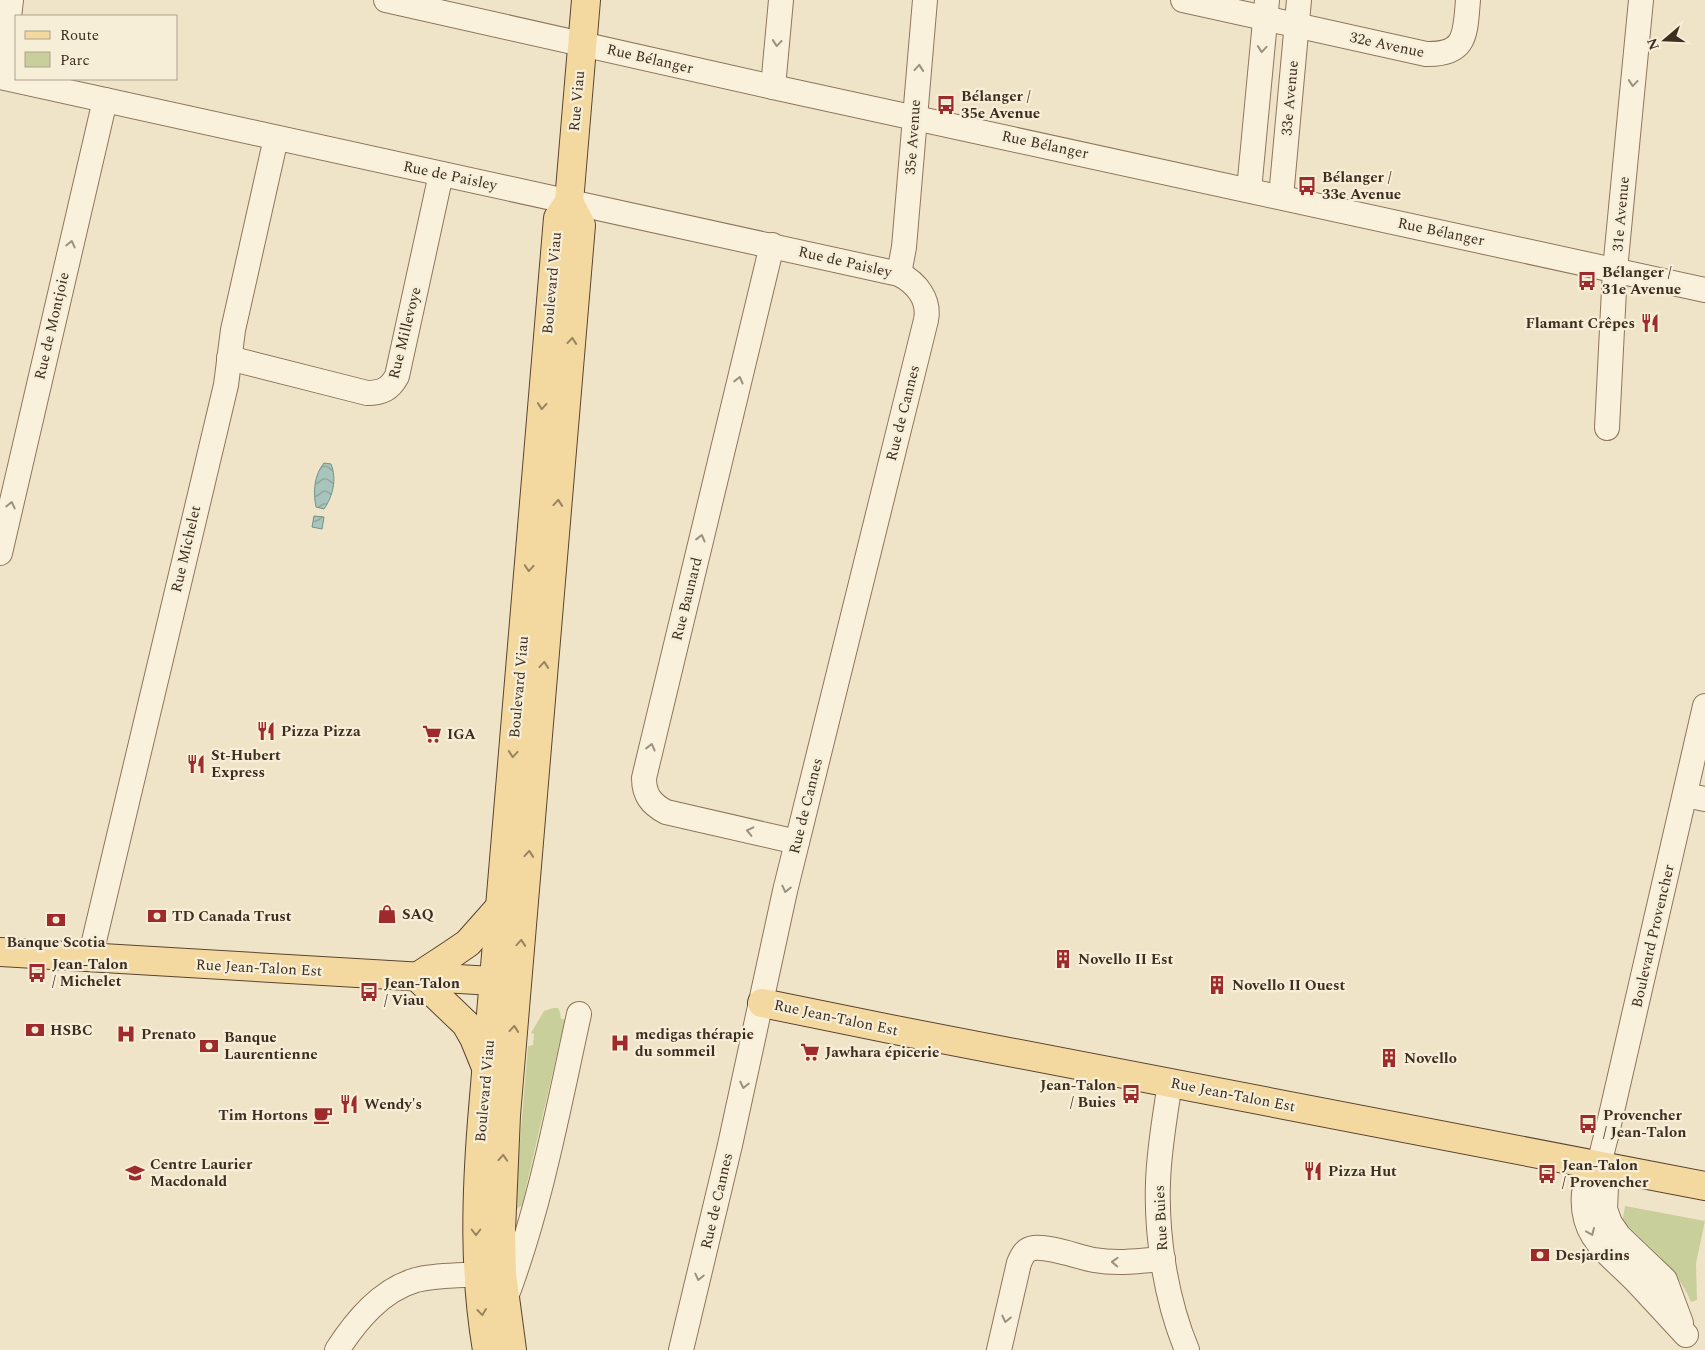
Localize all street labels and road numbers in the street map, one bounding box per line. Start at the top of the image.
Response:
street label: 32e Avenue [1348,26,1426,64]
street label: Rue Bélanger [604,38,696,80]
street label: 33e Avenue [1275,59,1305,137]
street label: Rue Viau [563,70,591,132]
street label: 35e Avenue [899,99,927,175]
street label: Rue Bélanger [999,125,1091,165]
street label: Rue de Paisley [401,155,500,197]
street label: 31e Avenue [1606,175,1636,253]
street label: Rue Bélanger [1395,212,1487,252]
street label: Boulevard Viau [536,231,568,335]
street label: Rue de Paisley [796,240,895,284]
street label: Rue de Montjoie [28,270,76,382]
street label: Rue Millevoye [382,284,428,382]
street label: Rue de Cannes [880,363,926,463]
street label: Rue Michelet [165,503,207,595]
street label: Rue Baunard [666,555,708,643]
street label: Boulevard Viau [503,635,535,739]
street label: Rue de Cannes [783,756,829,856]
street label: Boulevard Provencher [1625,862,1681,1010]
street label: Rue Jean-Talon Est [195,953,323,983]
street label: Rue Jean-Talon Est [772,994,900,1042]
street label: Boulevard Viau [469,1039,501,1143]
street label: Rue Jean-Talon Est [1169,1072,1297,1118]
street label: Rue de Cannes [695,1151,739,1251]
street label: Rue Buies [1148,1184,1174,1252]

